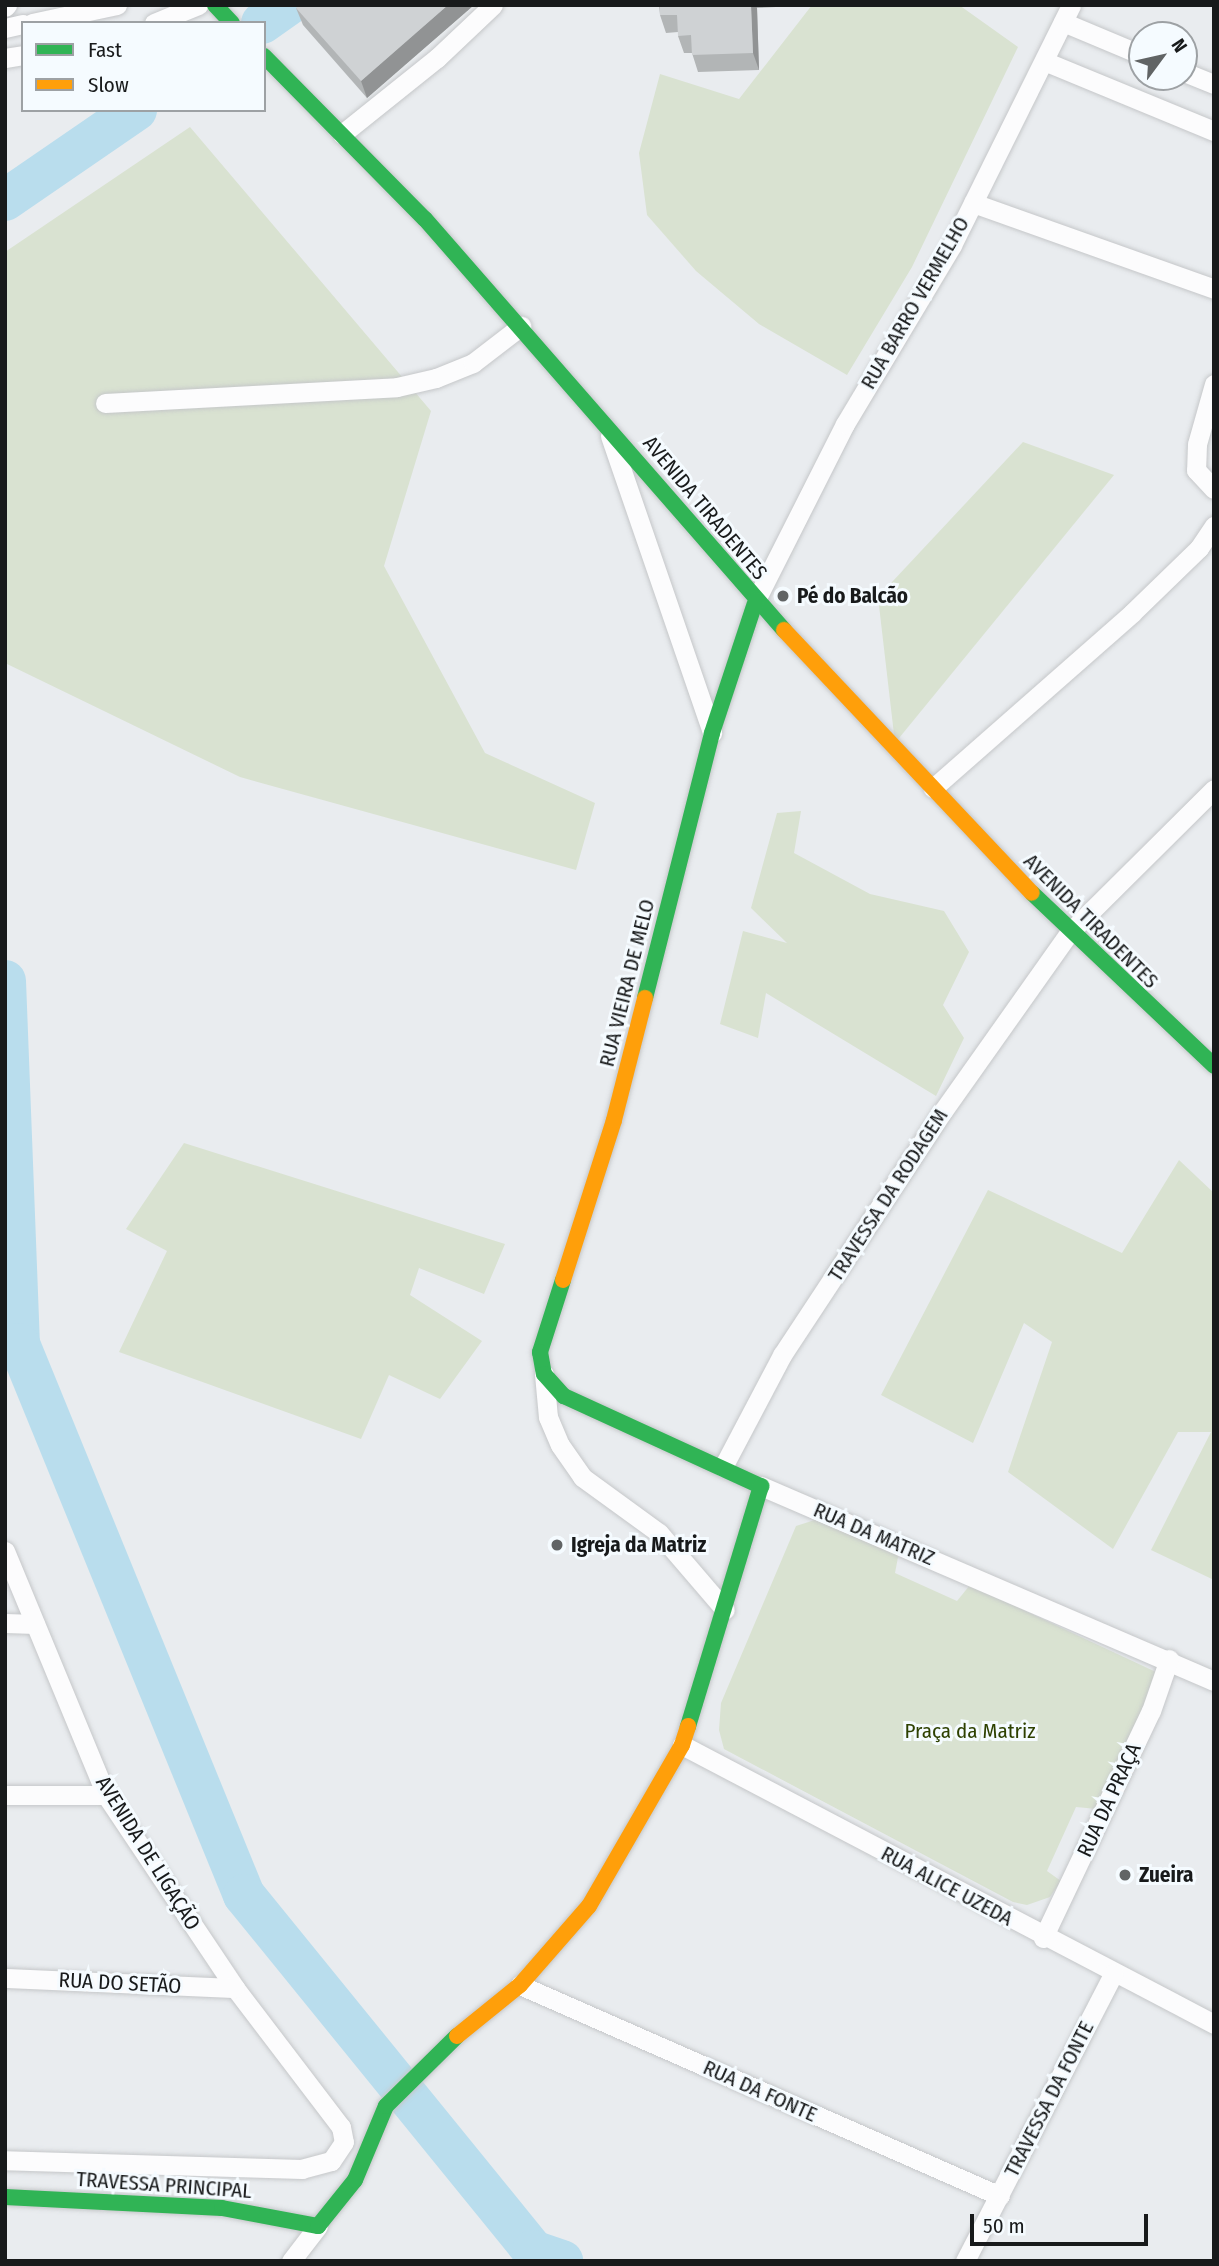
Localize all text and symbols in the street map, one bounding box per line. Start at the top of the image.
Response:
legend [21,21,266,112]
north arrow [1128,21,1198,91]
text: N [1167,34,1192,56]
text: Fast [88,37,122,63]
text: Slow [88,72,129,98]
street label: RUA BARRO VERMELHO [855,212,975,394]
street label: AVENIDA TIRADENTES [638,431,772,585]
place label: Pé do Balcão [797,583,908,609]
marker: Pé do Balcão [775,588,791,604]
street label: AVENIDA TIRADENTES [1019,849,1163,993]
street label: RUA VIEIRA DE MELO [594,897,660,1069]
street label: TRAVESSA DA RODAGEM [823,1104,953,1286]
street label: RUA DA MATRIZ [810,1497,938,1571]
place label: Igreja da Matriz [571,1532,706,1558]
marker: Igreja da Matriz [549,1537,565,1553]
park label: Praça da Matriz [904,1718,1036,1744]
street label: RUA DA PRAÇA [1072,1739,1146,1861]
street label: AVENIDA DE LIGAÇÃO [90,1771,206,1935]
street label: RUA ALICE UZEDA [877,1841,1017,1931]
place label: Zueira [1139,1862,1193,1888]
marker: Zueira [1117,1867,1133,1883]
street label: RUA DO SETÃO [58,1967,182,1999]
street label: TRAVESSA DA FONTE [999,2017,1099,2181]
street label: RUA DA FONTE [699,2055,821,2127]
street label: TRAVESSA PRINCIPAL [76,2166,252,2204]
scale bar [974,2200,1152,2244]
text: 50 m [983,2213,1025,2239]

